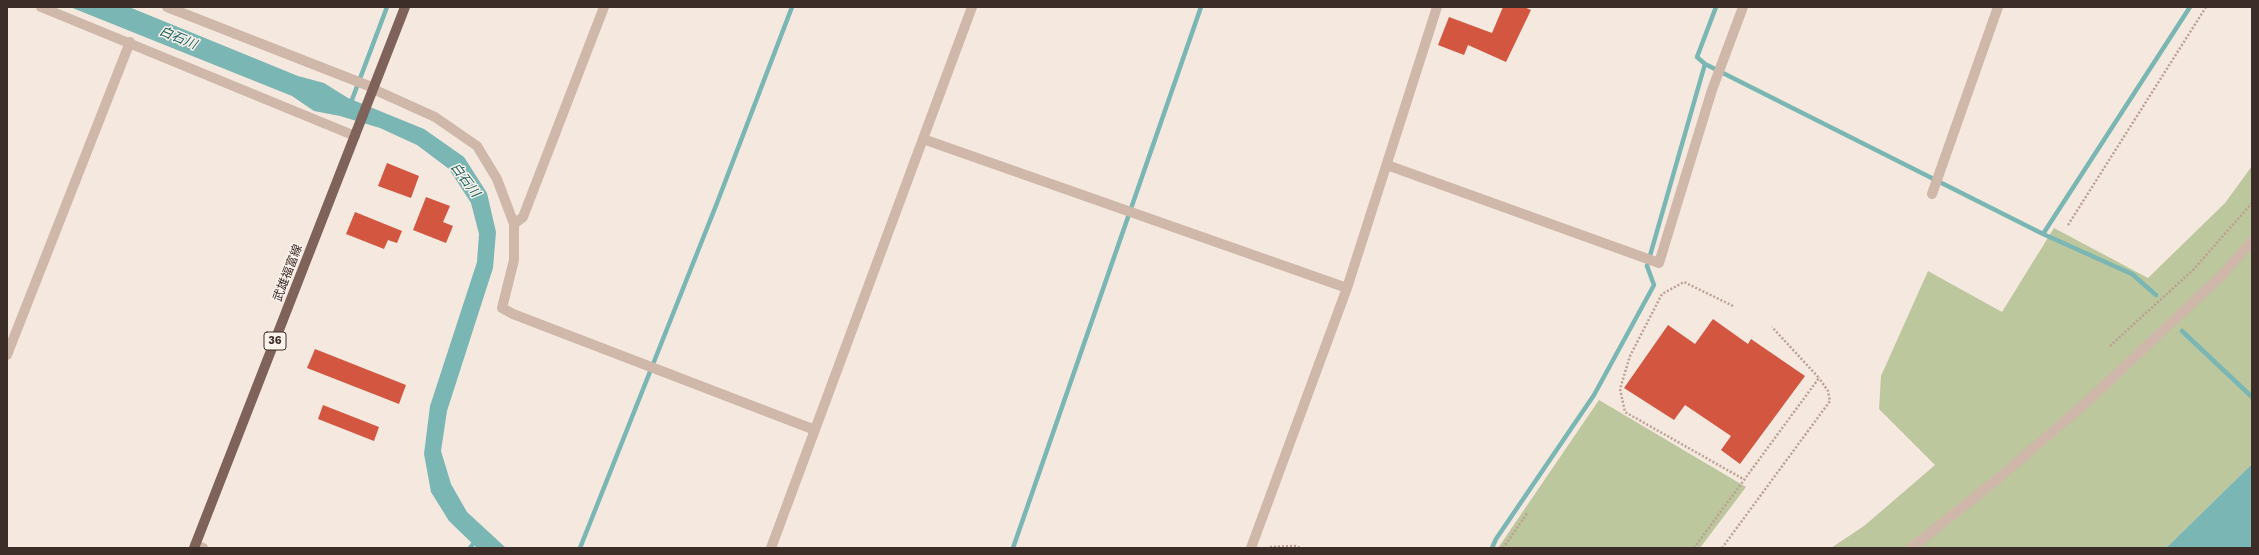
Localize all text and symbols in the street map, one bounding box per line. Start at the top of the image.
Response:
water label: 白石川 [157,23,199,53]
water label: 白石川 [447,160,483,200]
street label: 武雄福富線 [271,242,305,304]
road number: 36 [264,332,286,350]

